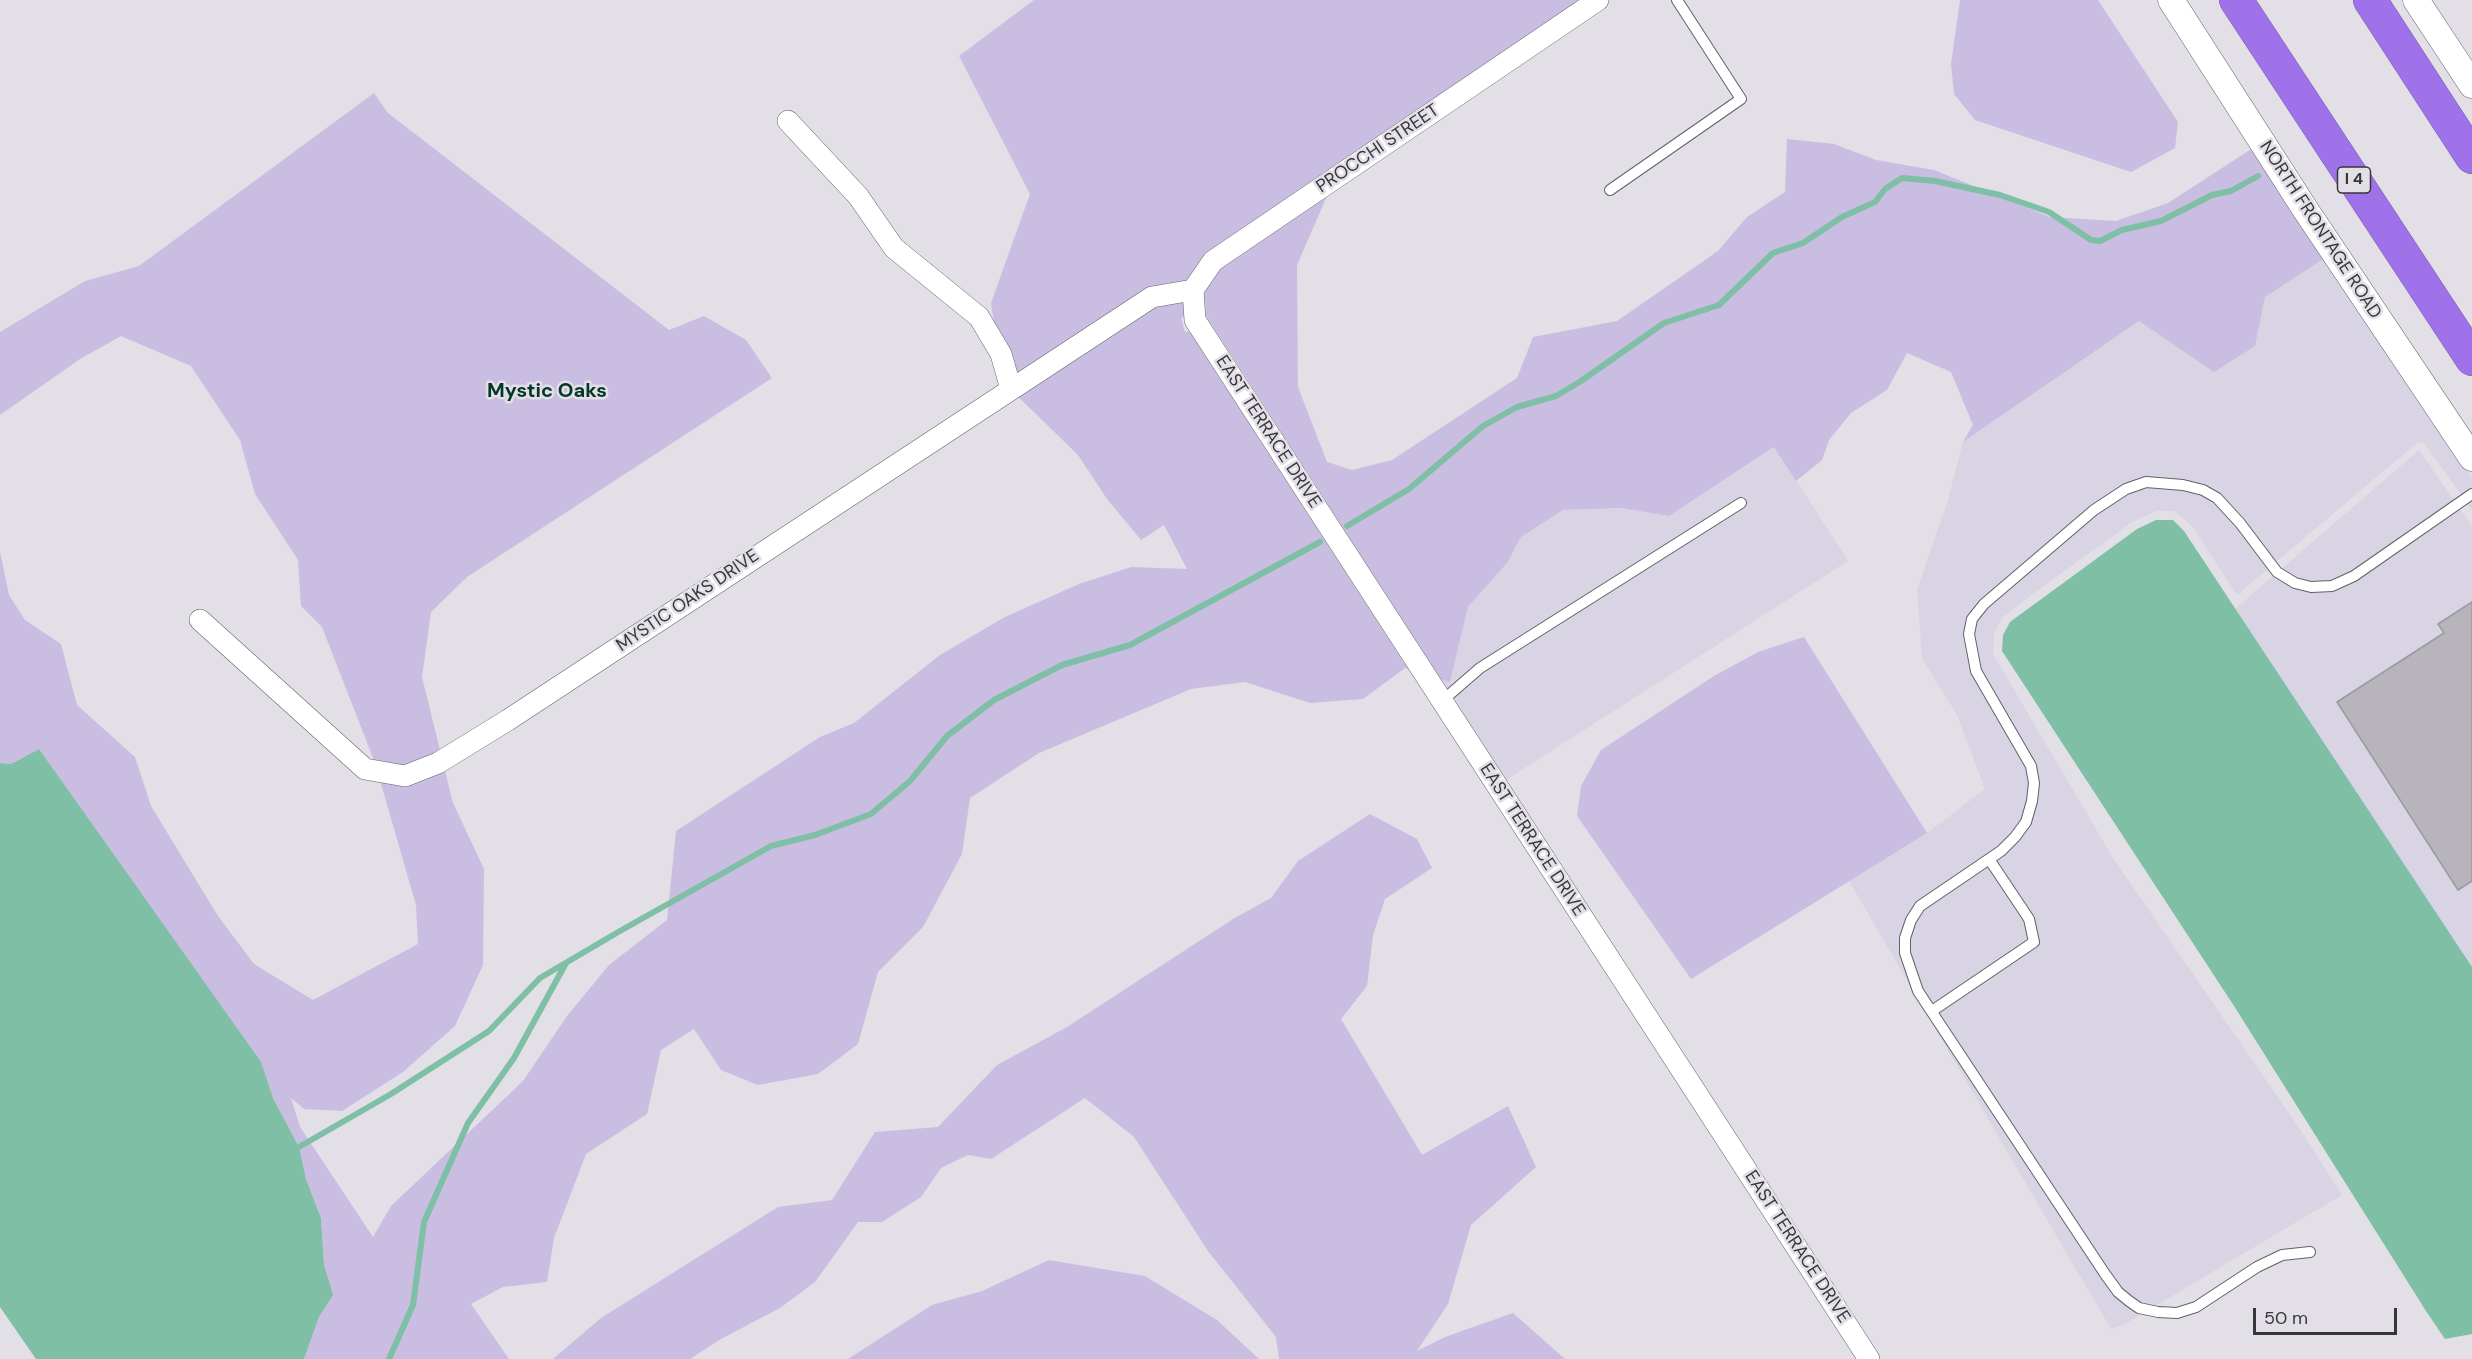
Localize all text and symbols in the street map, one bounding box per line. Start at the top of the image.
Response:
street label: PROCCHI STREET [1312,100,1444,198]
street label: NORTH FRONTAGE ROAD [2254,137,2386,323]
road number: I 4 [2338,167,2370,193]
street label: EAST TERRACE DRIVE [1211,352,1325,512]
district label: Mystic Oaks [487,380,607,404]
street label: MYSTIC OAKS DRIVE [613,545,763,657]
street label: EAST TERRACE DRIVE [1475,760,1589,920]
street label: EAST TERRACE DRIVE [1740,1167,1854,1327]
scale bar [2256,1296,2400,1334]
text: 50 m [2264,1306,2308,1330]

